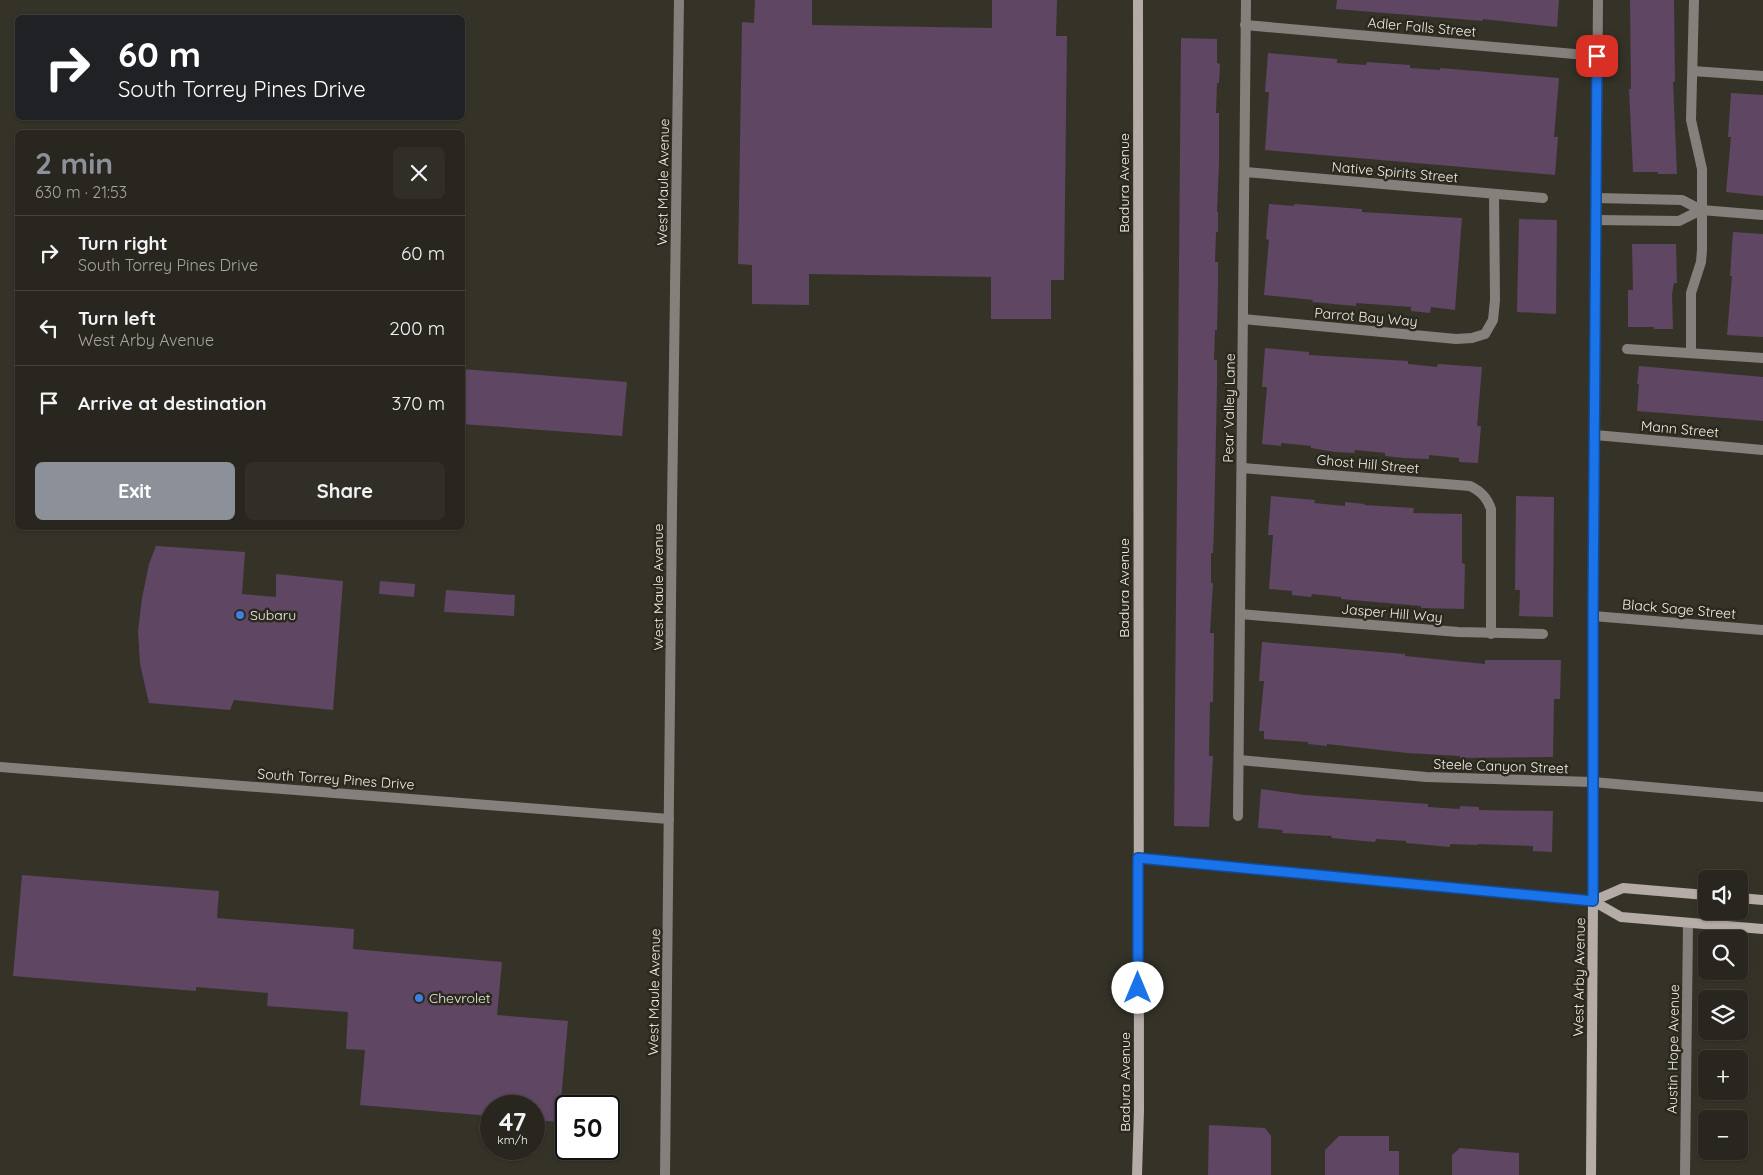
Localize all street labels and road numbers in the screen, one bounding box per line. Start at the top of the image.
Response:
street label: Adler Falls Street [1367,13,1477,41]
street label: West Maule Avenue [653,118,673,246]
street label: Badura Avenue [1115,133,1133,233]
street label: Native Spirits Street [1331,158,1459,187]
street label: Parrot Bay Way [1314,304,1418,330]
street label: Pear Valley Lane [1219,353,1239,463]
street label: Mann Street [1640,417,1720,441]
street label: Ghost Hill Street [1316,451,1420,477]
street label: West Maule Avenue [649,523,667,650]
street label: Badura Avenue [1115,538,1133,638]
street label: Black Sage Street [1621,595,1737,623]
street label: Jasper Hill Way [1340,600,1444,626]
street label: Steele Canyon Street [1433,755,1569,777]
street label: South Torrey Pines Drive [257,765,415,793]
street label: West Arby Avenue [1569,917,1589,1037]
street label: West Maule Avenue [644,928,664,1056]
street label: Austin Hope Avenue [1663,984,1683,1114]
street label: Badura Avenue [1116,1032,1134,1132]

